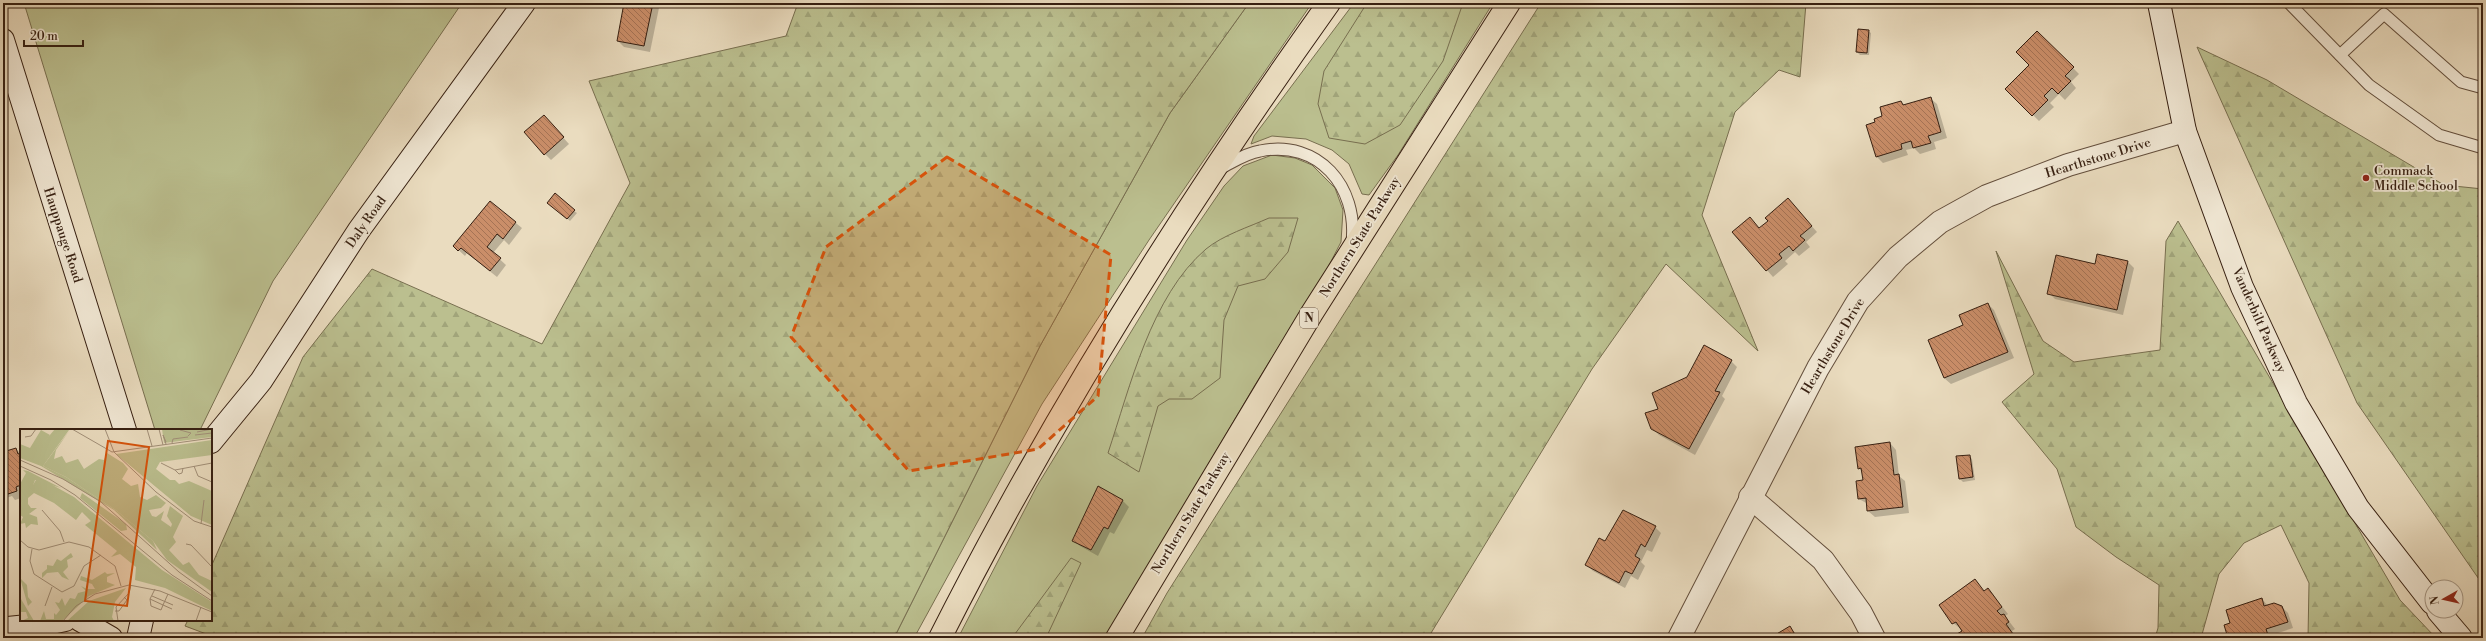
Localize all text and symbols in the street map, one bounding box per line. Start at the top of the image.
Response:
scale bar [24,22,83,48]
text: 20 m [30,29,58,44]
street label: Hearthstone Drive [2043,134,2153,182]
place label: Commack Middle School [2374,163,2458,194]
street label: Northern State Parkway [1316,173,1404,300]
marker: Commack Middle School [2361,173,2371,183]
street label: Hauppauge Road [40,185,86,285]
street label: Daly Road [342,192,390,251]
street label: Vanderbilt Parkway [2228,264,2290,376]
street label: Hearthstone Drive [1798,295,1868,397]
road number: N [1300,308,1318,328]
inset map [20,429,212,621]
street label: Northern State Parkway [1148,448,1234,577]
north arrow [2424,579,2464,619]
text: N [2428,595,2443,606]

